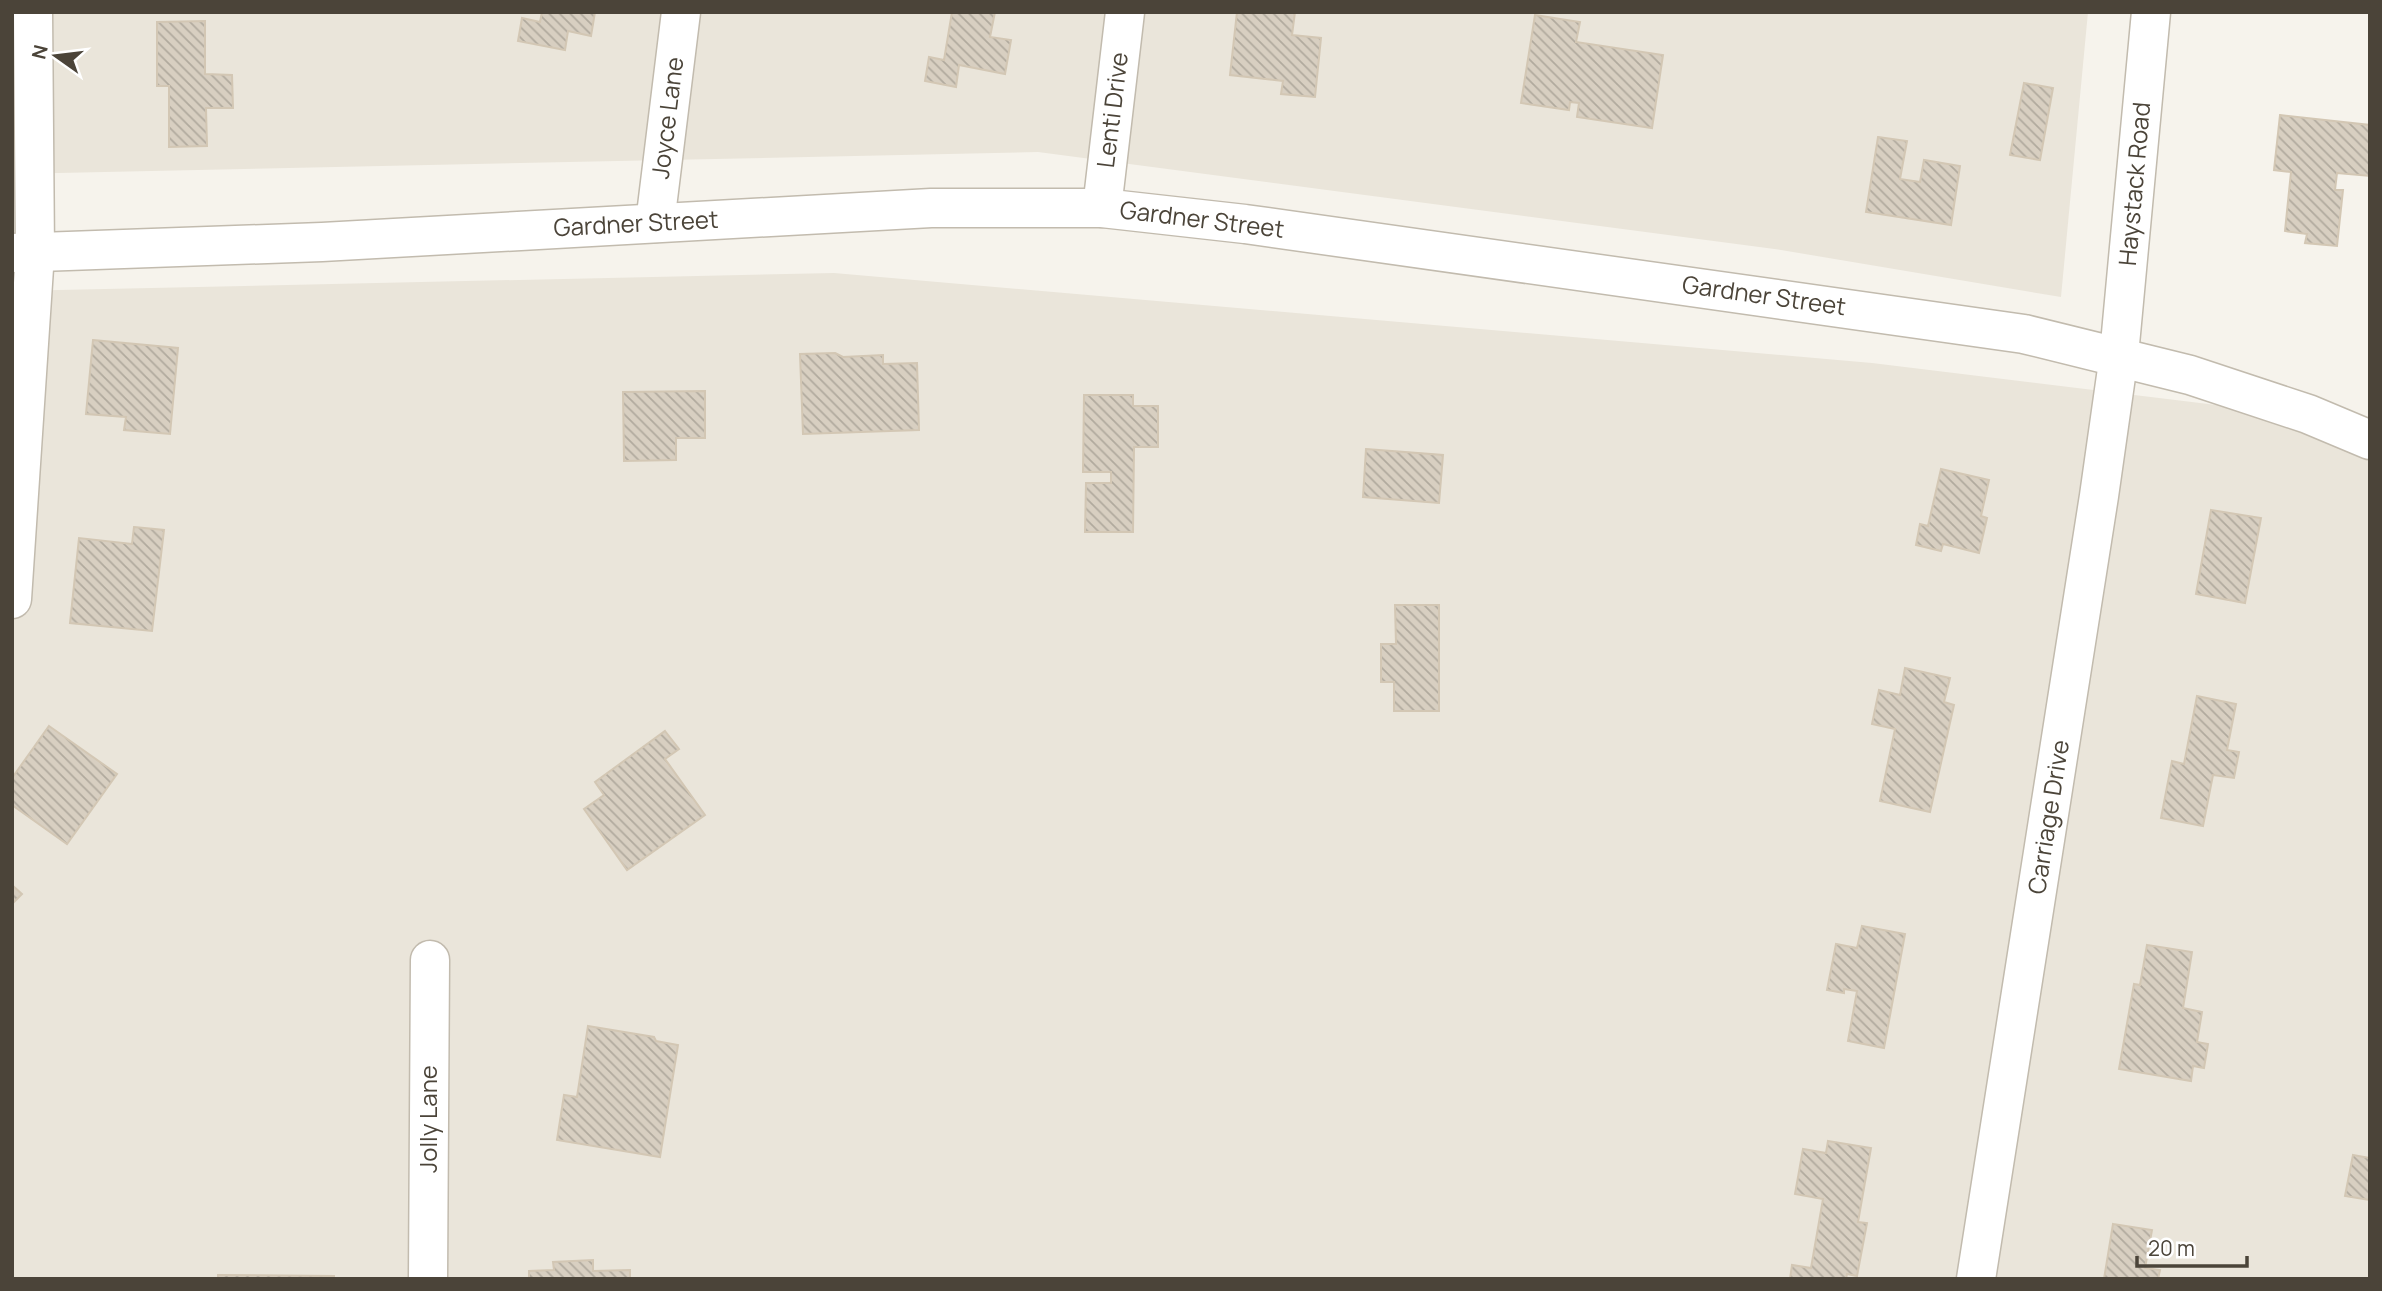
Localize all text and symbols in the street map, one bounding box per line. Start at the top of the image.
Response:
north arrow [21,21,91,91]
text: N [25,42,54,62]
street label: Lenti Drive [1088,50,1135,170]
street label: Joyce Lane [643,55,690,181]
street label: Haystack Road [2110,101,2157,267]
street label: Gardner Street [1118,192,1286,245]
street label: Gardner Street [553,202,719,243]
street label: Gardner Street [1680,267,1848,322]
street label: Carriage Drive [2019,737,2076,896]
street label: Jolly Lane [411,1065,444,1173]
scale bar [2137,1224,2247,1268]
text: 20 m [2148,1234,2195,1262]

